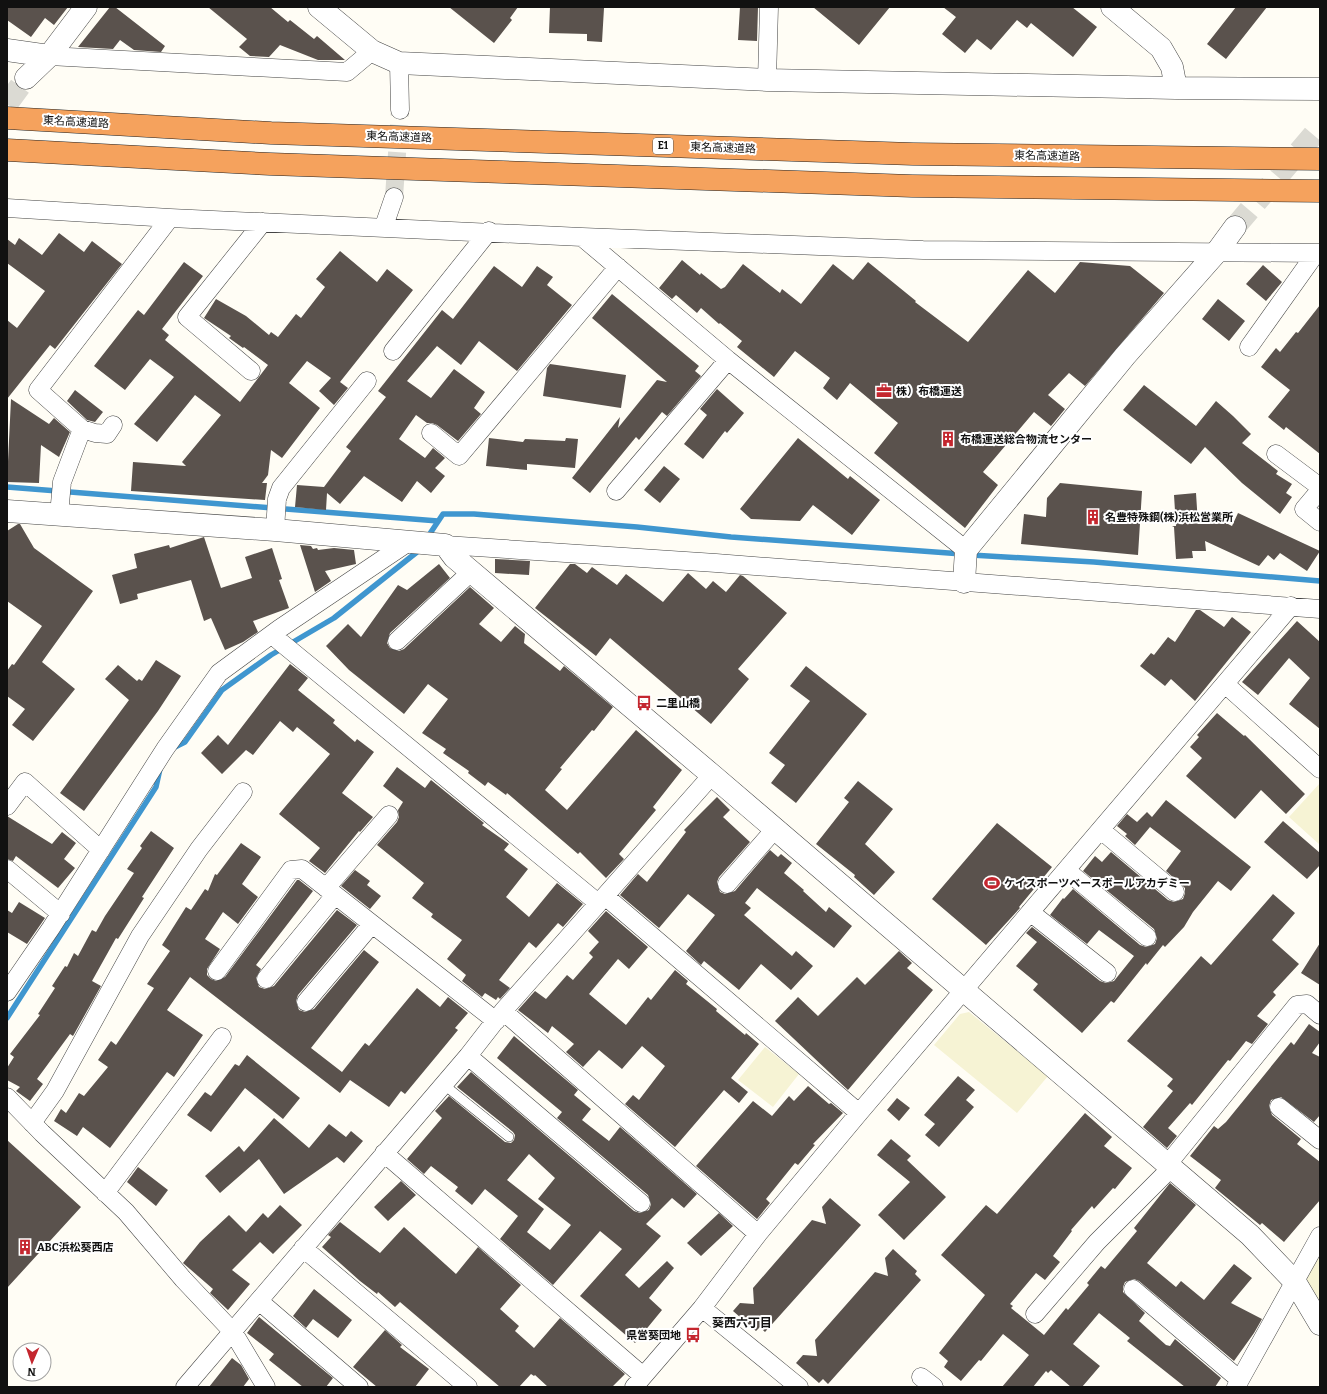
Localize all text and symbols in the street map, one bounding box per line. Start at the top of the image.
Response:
street label: 東名高速道路 [43,114,109,130]
street label: 東名高速道路 [366,129,432,145]
road number: E1 [653,138,673,154]
street label: 東名高速道路 [690,140,756,156]
street label: 東名高速道路 [1014,149,1080,163]
office icon: 株）布橋運送 [875,382,893,400]
place label: 株）布橋運送 [896,385,962,398]
building icon: 布橋運送総合物流センター [939,430,957,448]
place label: 布橋運送総合物流センター [960,433,1092,446]
building icon: 名豊特殊鋼(株)浜松営業所 [1084,508,1102,526]
place label: 名豊特殊鋼(株)浜松営業所 [1105,511,1233,524]
bus stop icon: 二里山橋 [635,694,653,712]
place label: 二里山橋 [656,697,700,710]
sports icon: ケイスポーツベースボールアカデミー [983,874,1001,892]
place label: ケイスポーツベースボールアカデミー [1004,877,1190,890]
building icon: ABC浜松葵西店 [16,1238,34,1256]
place label: ABC浜松葵西店 [37,1241,114,1254]
district label: 葵西六丁目 [712,1316,772,1330]
bus stop icon: 県営葵団地 [684,1326,702,1344]
place label: 県営葵団地 [626,1329,681,1342]
north arrow [12,1342,52,1382]
text: N [27,1365,36,1378]

